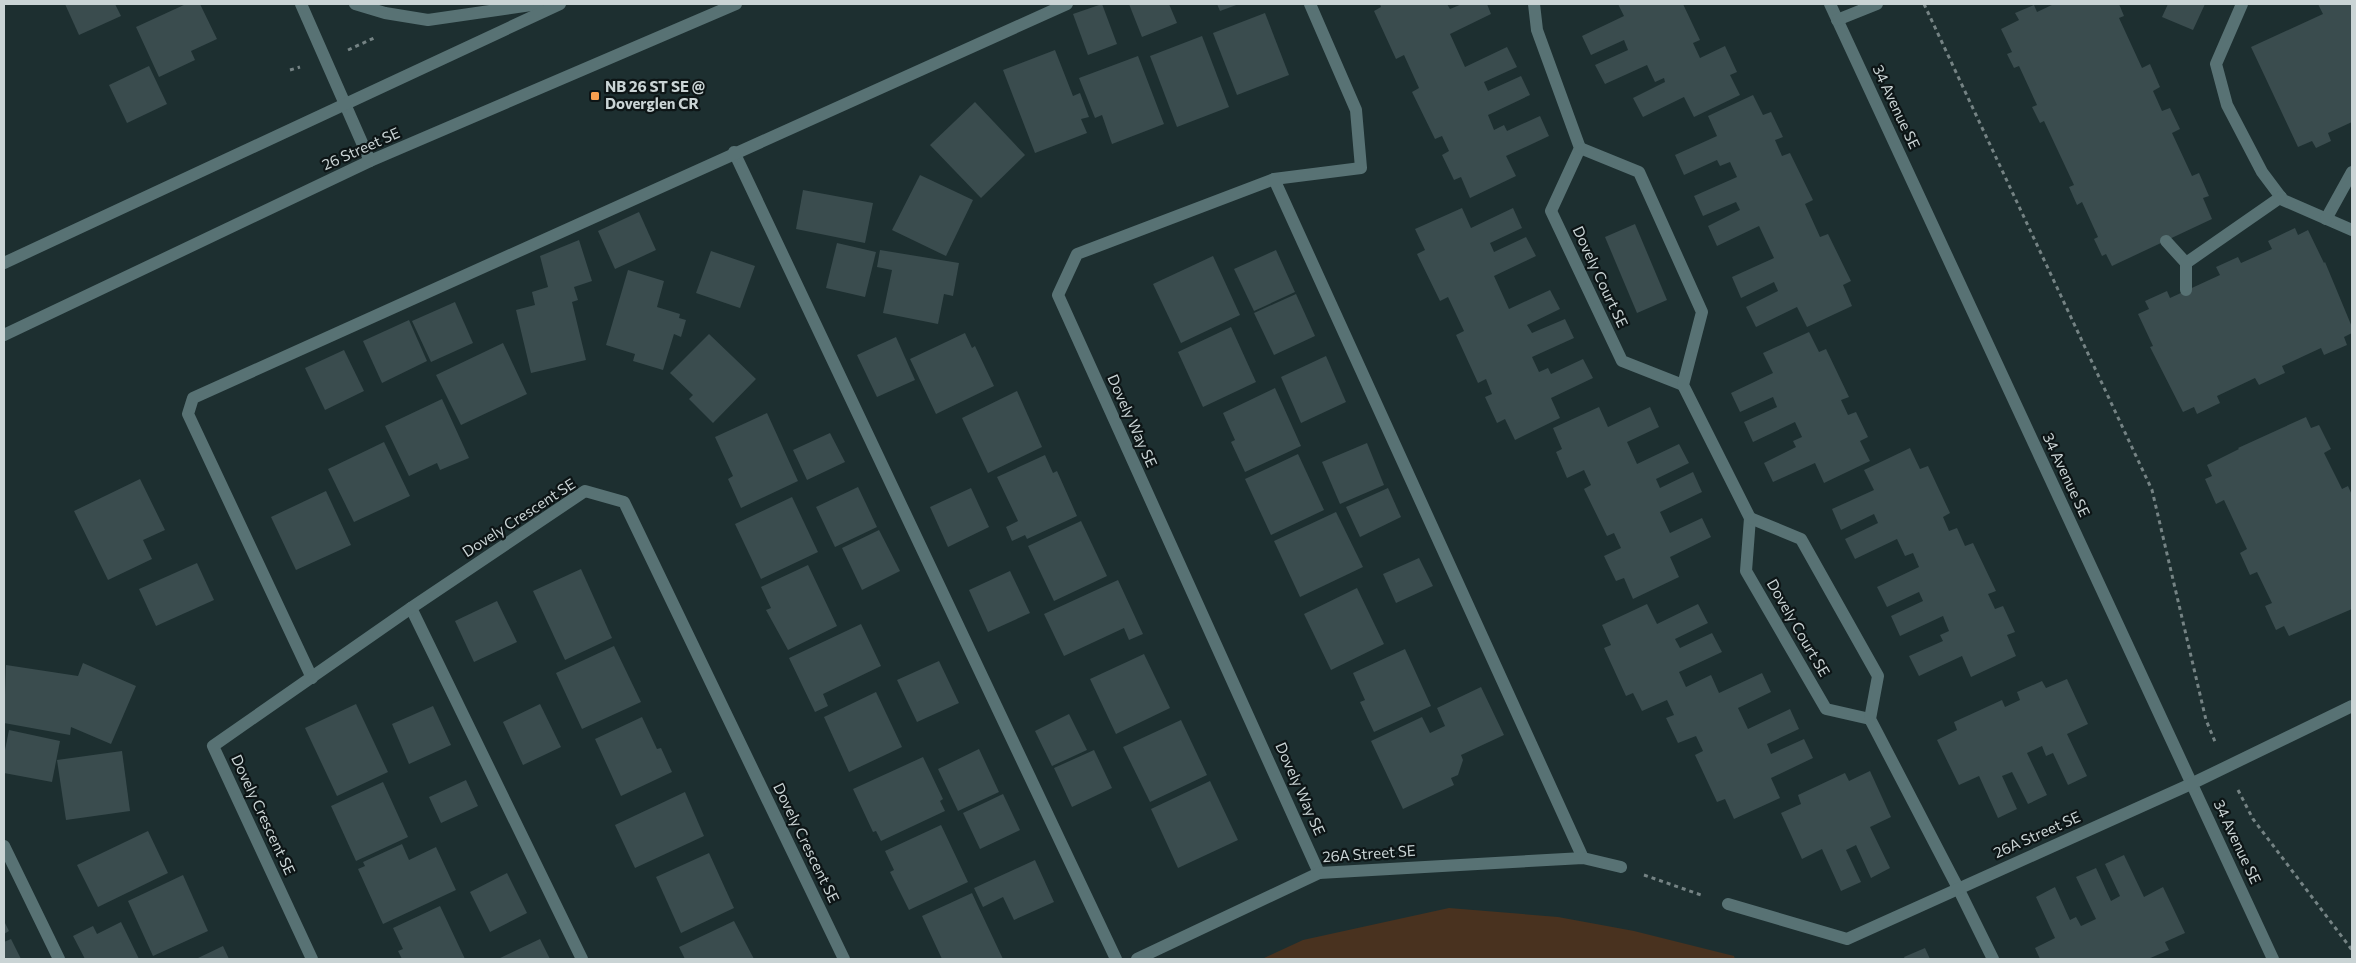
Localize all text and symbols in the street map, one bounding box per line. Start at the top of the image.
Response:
street label: 34 Avenue SE [1870,62,1924,152]
place label: NB 26 ST SE @ Doverglen CR [605,77,705,112]
marker: NB 26 ST SE @ Doverglen CR [589,90,601,102]
street label: 26 Street SE [319,123,402,173]
street label: Dovely Court SE [1570,223,1632,330]
street label: Dovely Way SE [1104,371,1162,470]
street label: 34 Avenue SE [2040,430,2094,520]
street label: Dovely Crescent SE [459,474,578,560]
street label: Dovely Court SE [1764,575,1834,680]
street label: Dovely Way SE [1272,739,1330,838]
street label: Dovely Crescent SE [228,751,300,878]
street label: Dovely Crescent SE [770,780,844,905]
street label: 34 Avenue SE [2211,797,2265,887]
street label: 26A Street SE [1990,807,2083,861]
street label: 26A Street SE [1322,841,1416,865]

